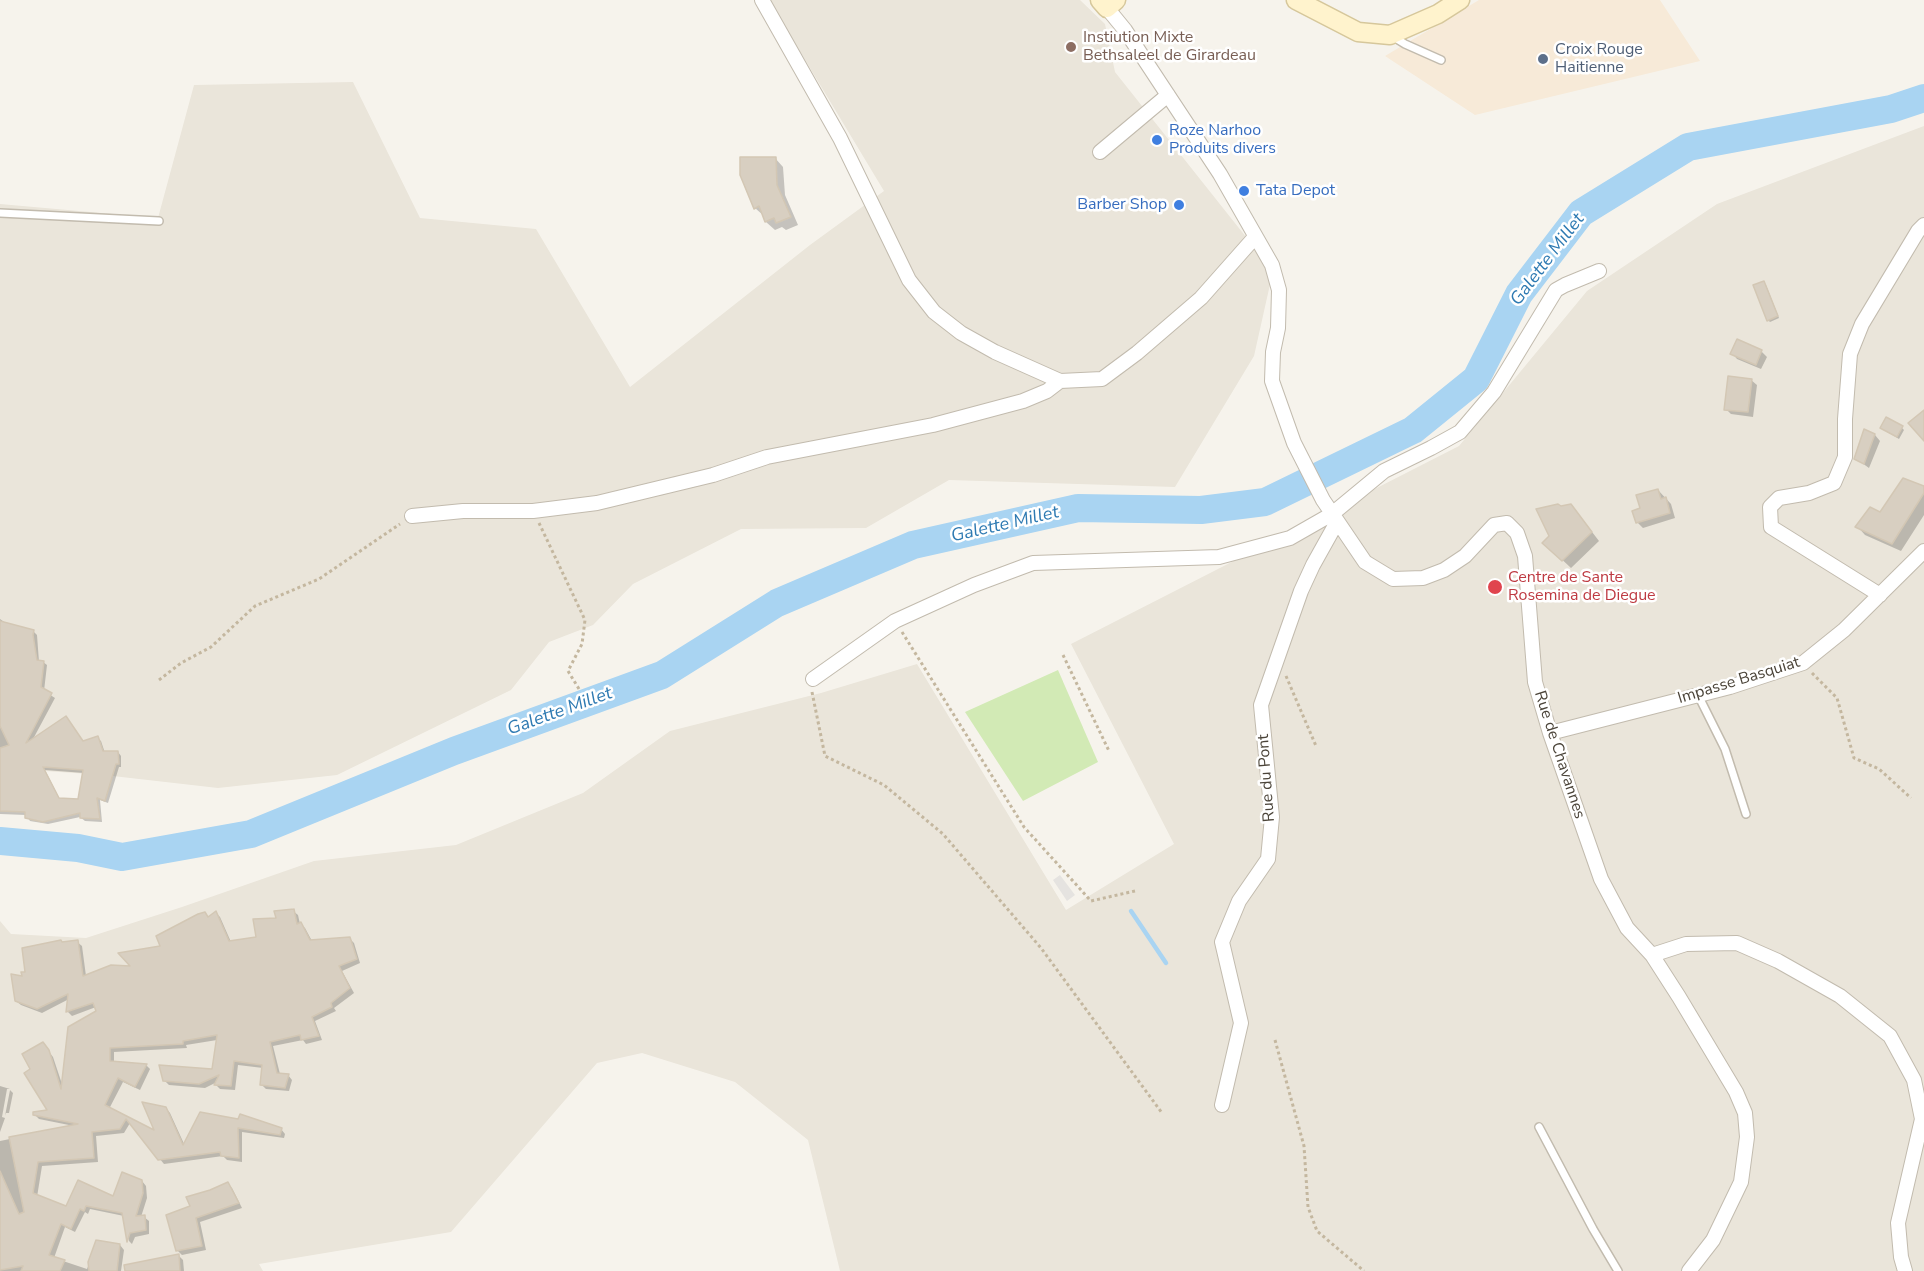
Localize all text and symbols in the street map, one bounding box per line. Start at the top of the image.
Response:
place label: Instiution Mixte Bethsaleel de Girardeau [1083,28,1256,66]
marker: Instiution Mixte Bethsaleel de Girardeau [1064,40,1078,54]
place label: Croix Rouge Haitienne [1555,40,1643,78]
marker: Croix Rouge Haitienne [1536,52,1550,66]
place label: Roze Narhoo Produits divers [1169,121,1276,159]
marker: Roze Narhoo Produits divers [1150,133,1164,147]
place label: Tata Depot [1256,181,1335,201]
marker: Tata Depot [1237,184,1251,198]
place label: Barber Shop [1077,195,1167,215]
marker: Barber Shop [1172,198,1186,212]
water label: Galette Millet [1506,210,1590,310]
water label: Galette Millet [949,502,1061,548]
place label: Centre de Sante Rosemina de Diegue [1508,568,1656,606]
marker: Centre de Sante Rosemina de Diegue [1486,578,1504,596]
street label: Impasse Basquiat [1676,653,1802,709]
water label: Galette Millet [505,683,615,741]
street label: Rue de Chavannes [1529,689,1589,821]
street label: Rue du Pont [1254,733,1280,823]

